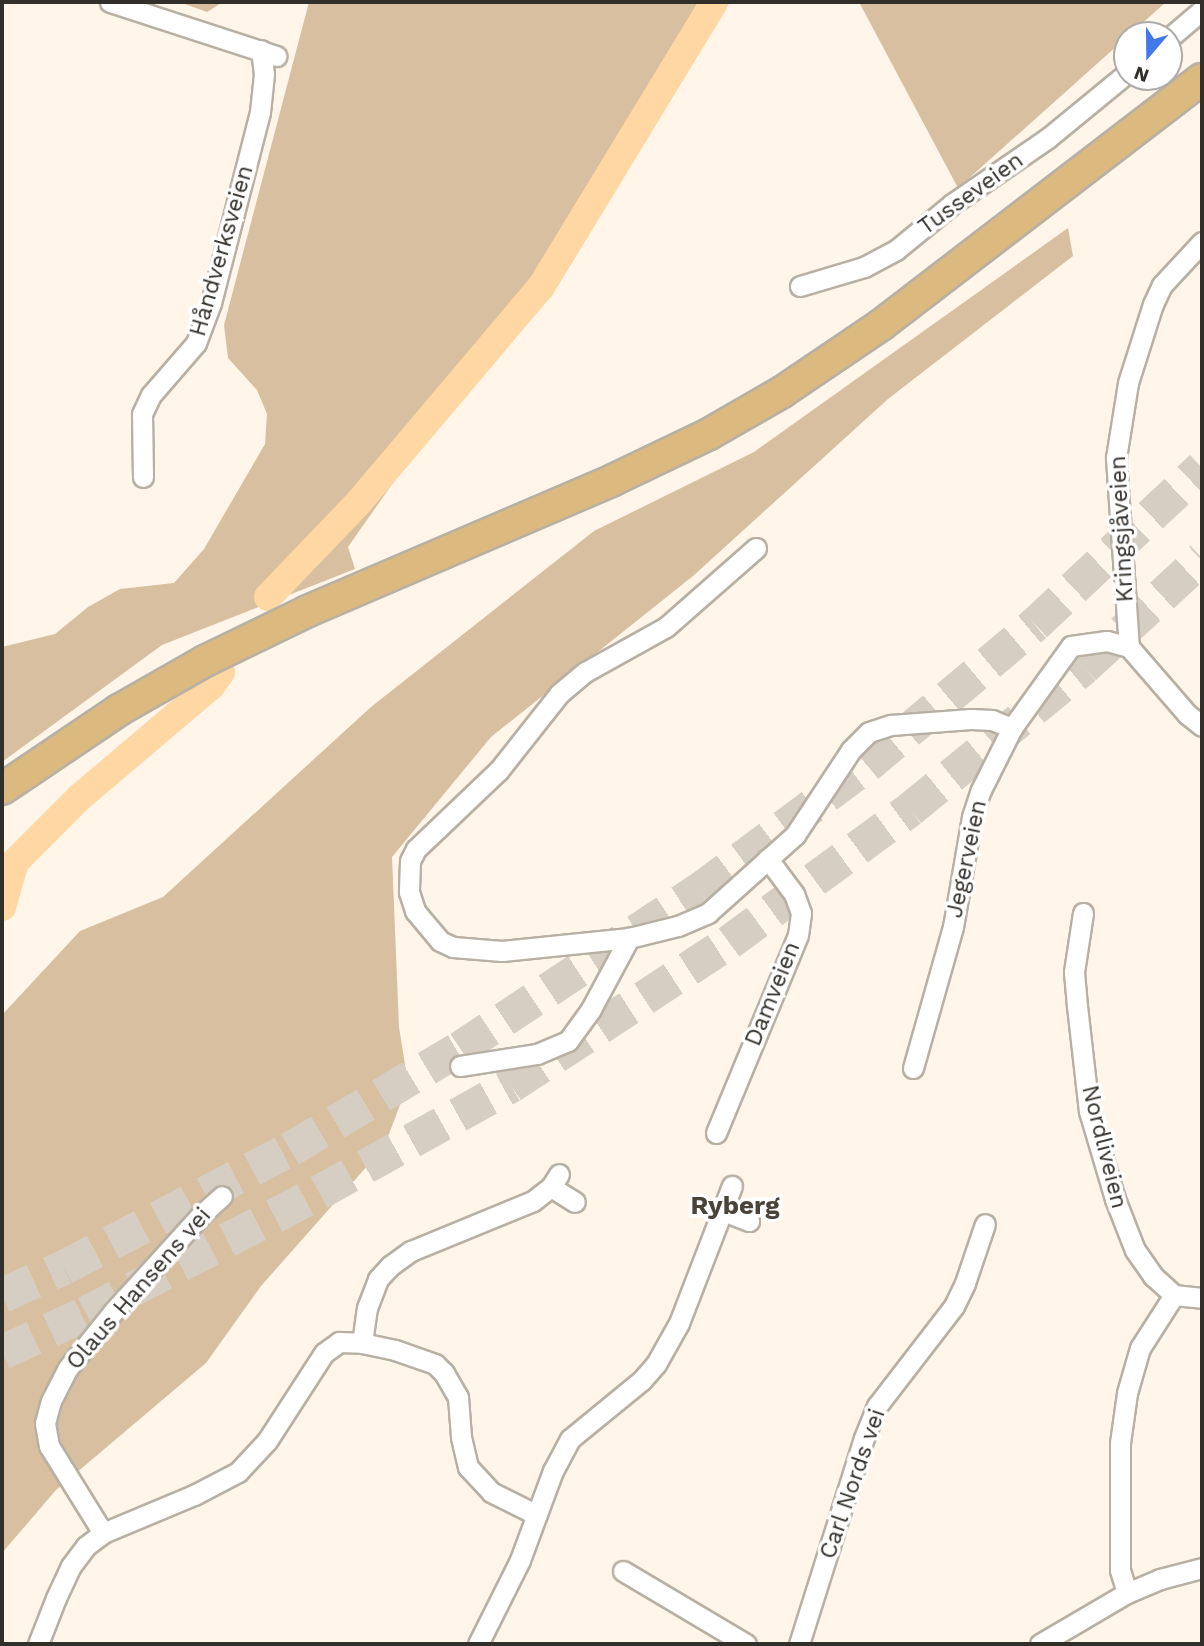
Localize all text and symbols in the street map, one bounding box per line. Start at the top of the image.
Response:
north arrow [1113,21,1183,91]
text: N [1131,61,1152,88]
street label: Tusseveien [913,147,1029,241]
street label: Håndverksveien [184,162,260,340]
street label: Kringsjåveien [1104,455,1140,603]
street label: Jegerveien [941,798,993,920]
street label: Damveien [740,938,806,1050]
street label: Nordliveien [1075,1083,1133,1211]
district label: Ryberg [690,1190,780,1222]
street label: Olaus Hansens vei [61,1202,217,1376]
street label: Carl Nords vei [814,1405,892,1563]

